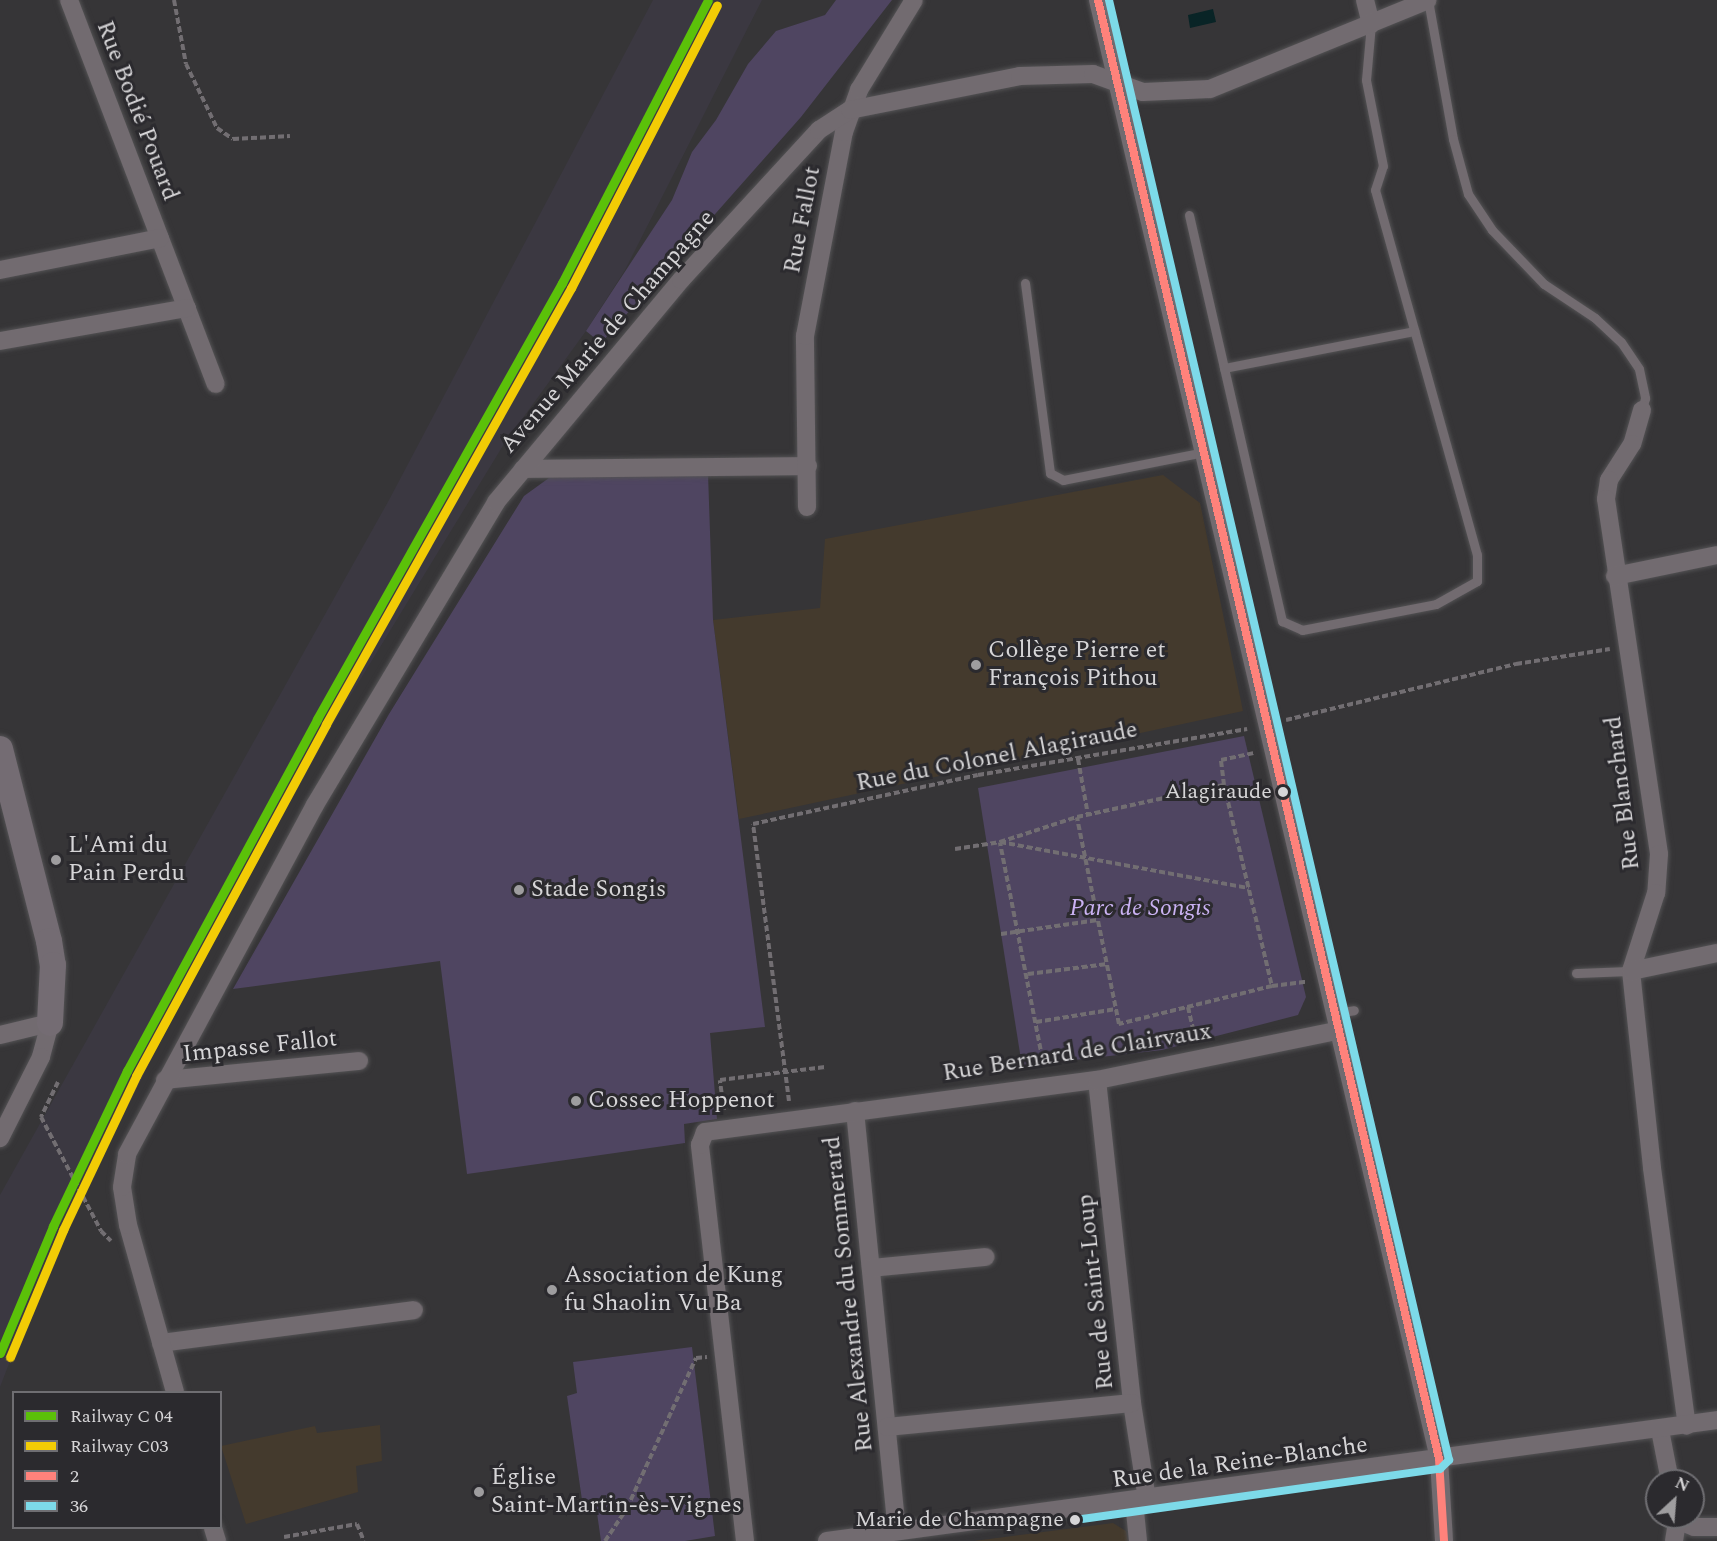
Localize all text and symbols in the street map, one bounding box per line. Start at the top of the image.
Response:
street label: Rue Bodié Pouard [89,17,185,205]
street label: Rue Fallot [779,164,827,276]
street label: Avenue Marie de Champagne [494,204,722,460]
place label: Collège Pierre et François Pithou [988,637,1166,693]
marker: Collège Pierre et François Pithou [969,658,983,672]
street label: Rue Blanchard [1599,714,1647,872]
street label: Rue du Colonel Alagiraude [854,716,1140,798]
place label: Alagiraude [1165,779,1272,805]
marker: Alagiraude [1277,786,1289,798]
place label: L'Ami du Pain Perdu [68,832,185,888]
marker: L'Ami du Pain Perdu [49,853,63,867]
place label: Stade Songis [531,876,666,904]
marker: Stade Songis [512,883,526,897]
park label: Parc de Songis [1070,895,1210,923]
street label: Rue Bernard de Clairvaux [941,1018,1213,1088]
street label: Impasse Fallot [181,1025,339,1069]
place label: Cossec Hoppenot [588,1087,775,1115]
marker: Cossec Hoppenot [569,1094,583,1108]
street label: Rue Alexandre du Sommerard [818,1135,880,1453]
street label: Rue de Saint-Loup [1071,1193,1121,1391]
place label: Association de Kung fu Shaolin Vu Ba [564,1262,783,1318]
marker: Association de Kung fu Shaolin Vu Ba [545,1283,559,1297]
legend [12,1391,222,1529]
text: Railway C 04 [70,1403,173,1430]
street label: Rue de la Reine-Blanche [1110,1431,1370,1495]
text: Railway C03 [70,1433,168,1460]
text: 2 [70,1463,79,1490]
place label: Église Saint-Martin-ès-Vignes [491,1464,742,1520]
north arrow [1645,1469,1705,1529]
text: N [1671,1471,1693,1498]
marker: Église Saint-Martin-ès-Vignes [472,1485,486,1499]
text: 36 [70,1493,88,1520]
place label: Marie de Champagne [855,1507,1064,1533]
marker: Marie de Champagne [1069,1514,1081,1526]

